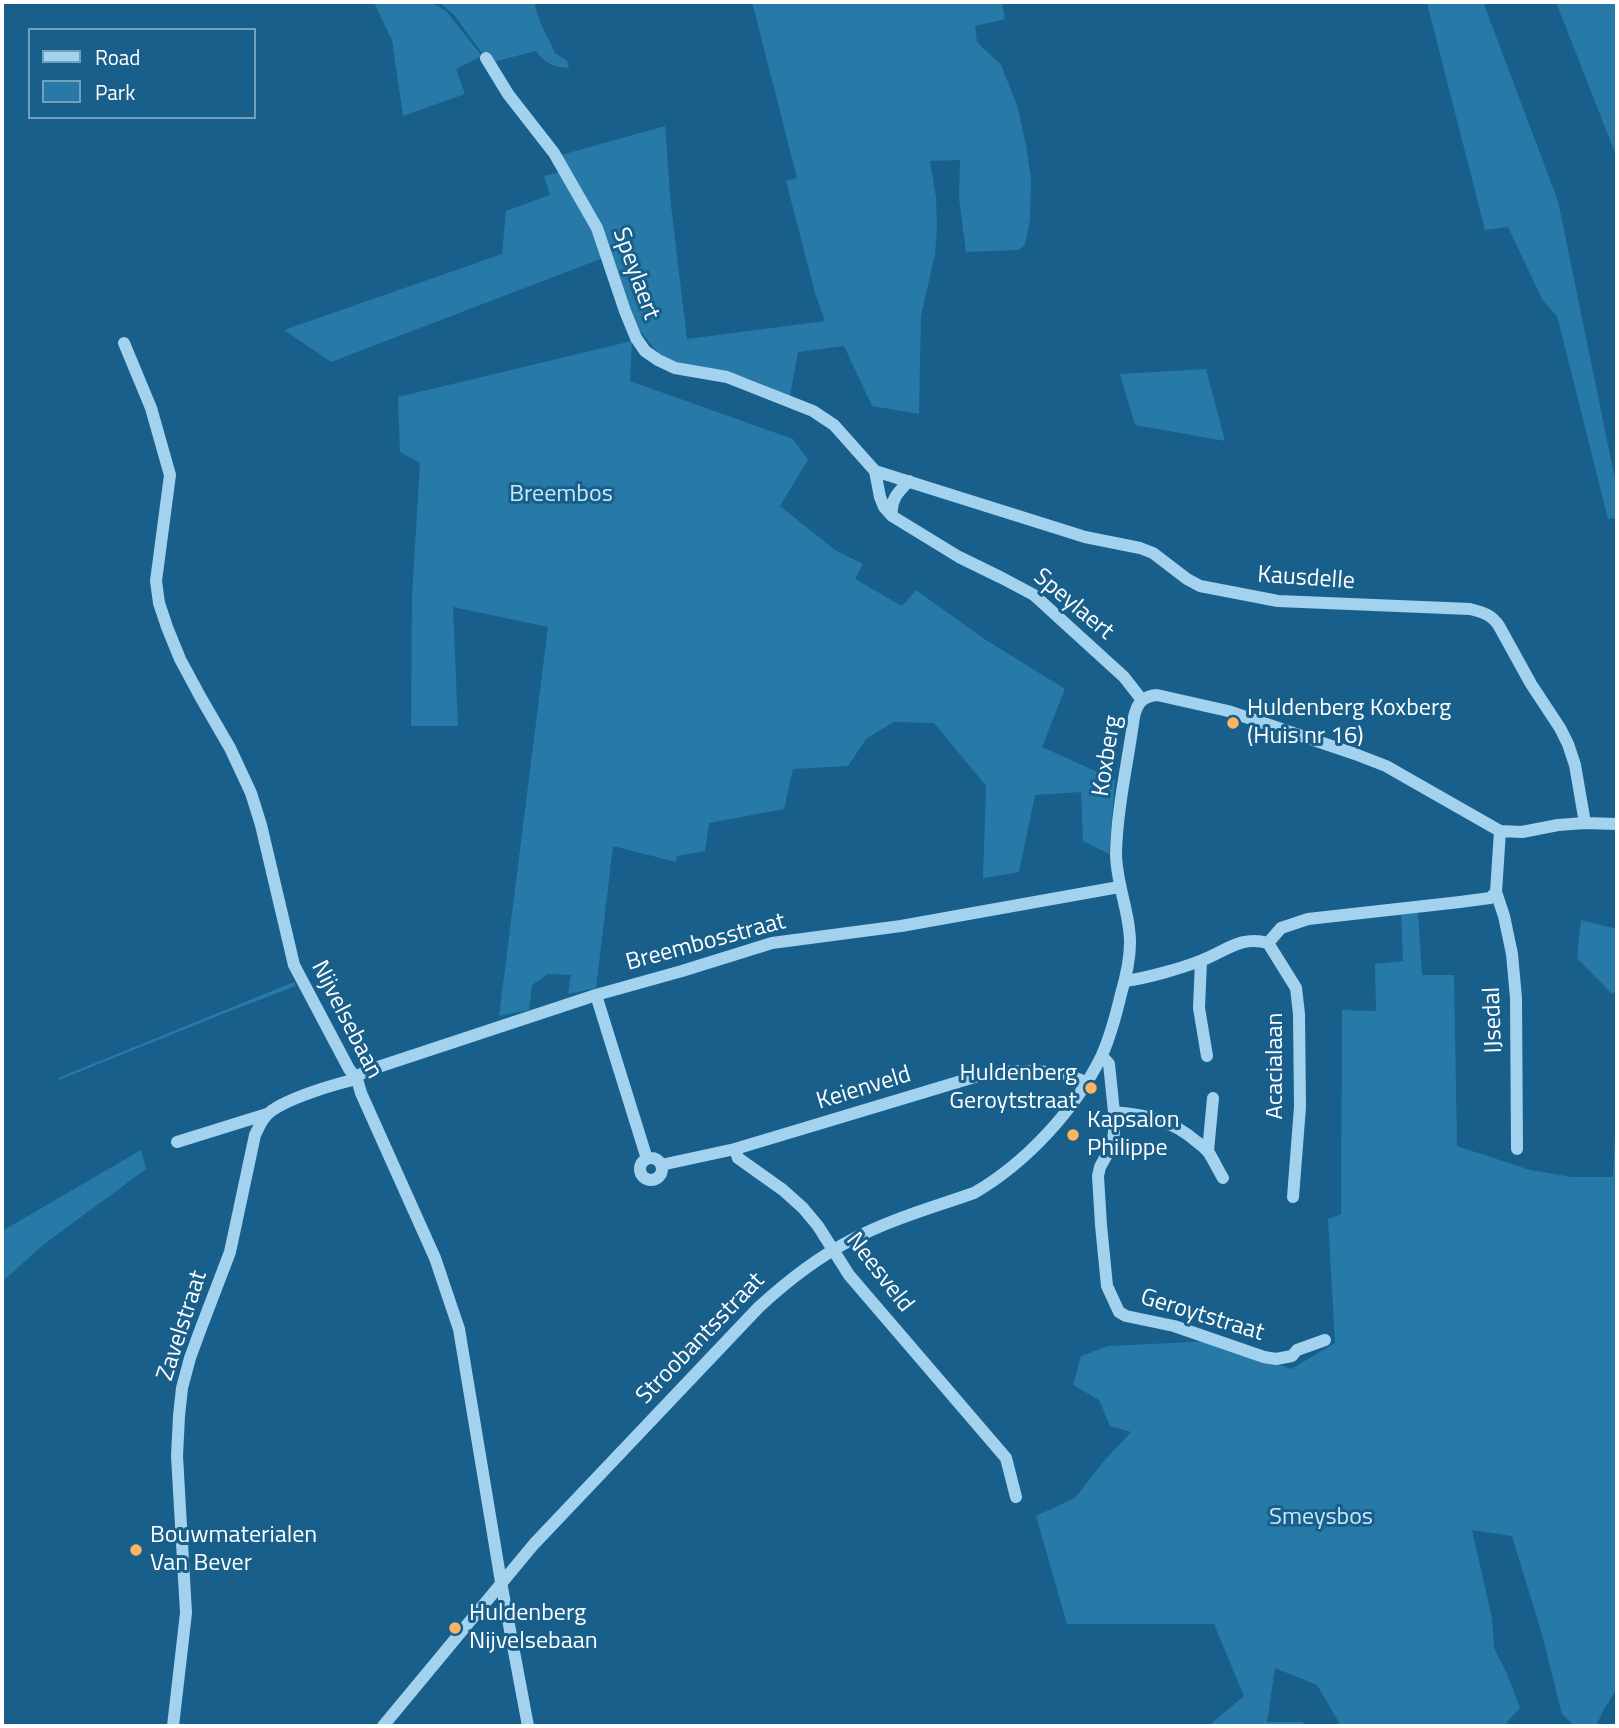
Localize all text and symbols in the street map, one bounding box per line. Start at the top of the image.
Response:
legend [28,28,256,119]
text: Road [95,41,140,73]
text: Park [95,76,135,108]
street label: Speylaert [605,224,665,324]
park label: Breembos [509,481,613,509]
street label: Kausdelle [1256,561,1356,597]
street label: Speylaert [1027,563,1119,647]
place label: Huldenberg Koxberg (Huis nr 16) [1247,695,1451,751]
street label: Koxberg [1087,713,1129,799]
marker: Huldenberg Koxberg (Huis nr 16) [1225,715,1241,731]
street label: Breembosstraat [623,908,789,978]
street label: Nijvelsebaan [304,956,388,1084]
street label: IJsedal [1478,986,1510,1054]
street label: Acacialaan [1262,1013,1290,1119]
place label: Huldenberg Geroytstraat [949,1060,1077,1116]
street label: Keienveld [813,1061,915,1117]
marker: Huldenberg Geroytstraat [1083,1080,1099,1096]
place label: Kapsalon Philippe [1087,1107,1180,1163]
marker: Kapsalon Philippe [1065,1127,1081,1143]
street label: Neesveld [839,1227,919,1319]
street label: Zavelstraat [152,1267,214,1385]
street label: Stroobantsstraat [631,1267,771,1411]
street label: Geroytstraat [1137,1284,1267,1348]
park label: Smeysbos [1269,1504,1373,1532]
place label: Bouwmaterialen Van Bever [150,1522,317,1578]
marker: Bouwmaterialen Van Bever [128,1542,144,1558]
place label: Huldenberg Nijvelsebaan [469,1600,598,1656]
marker: Huldenberg Nijvelsebaan [447,1620,463,1636]

